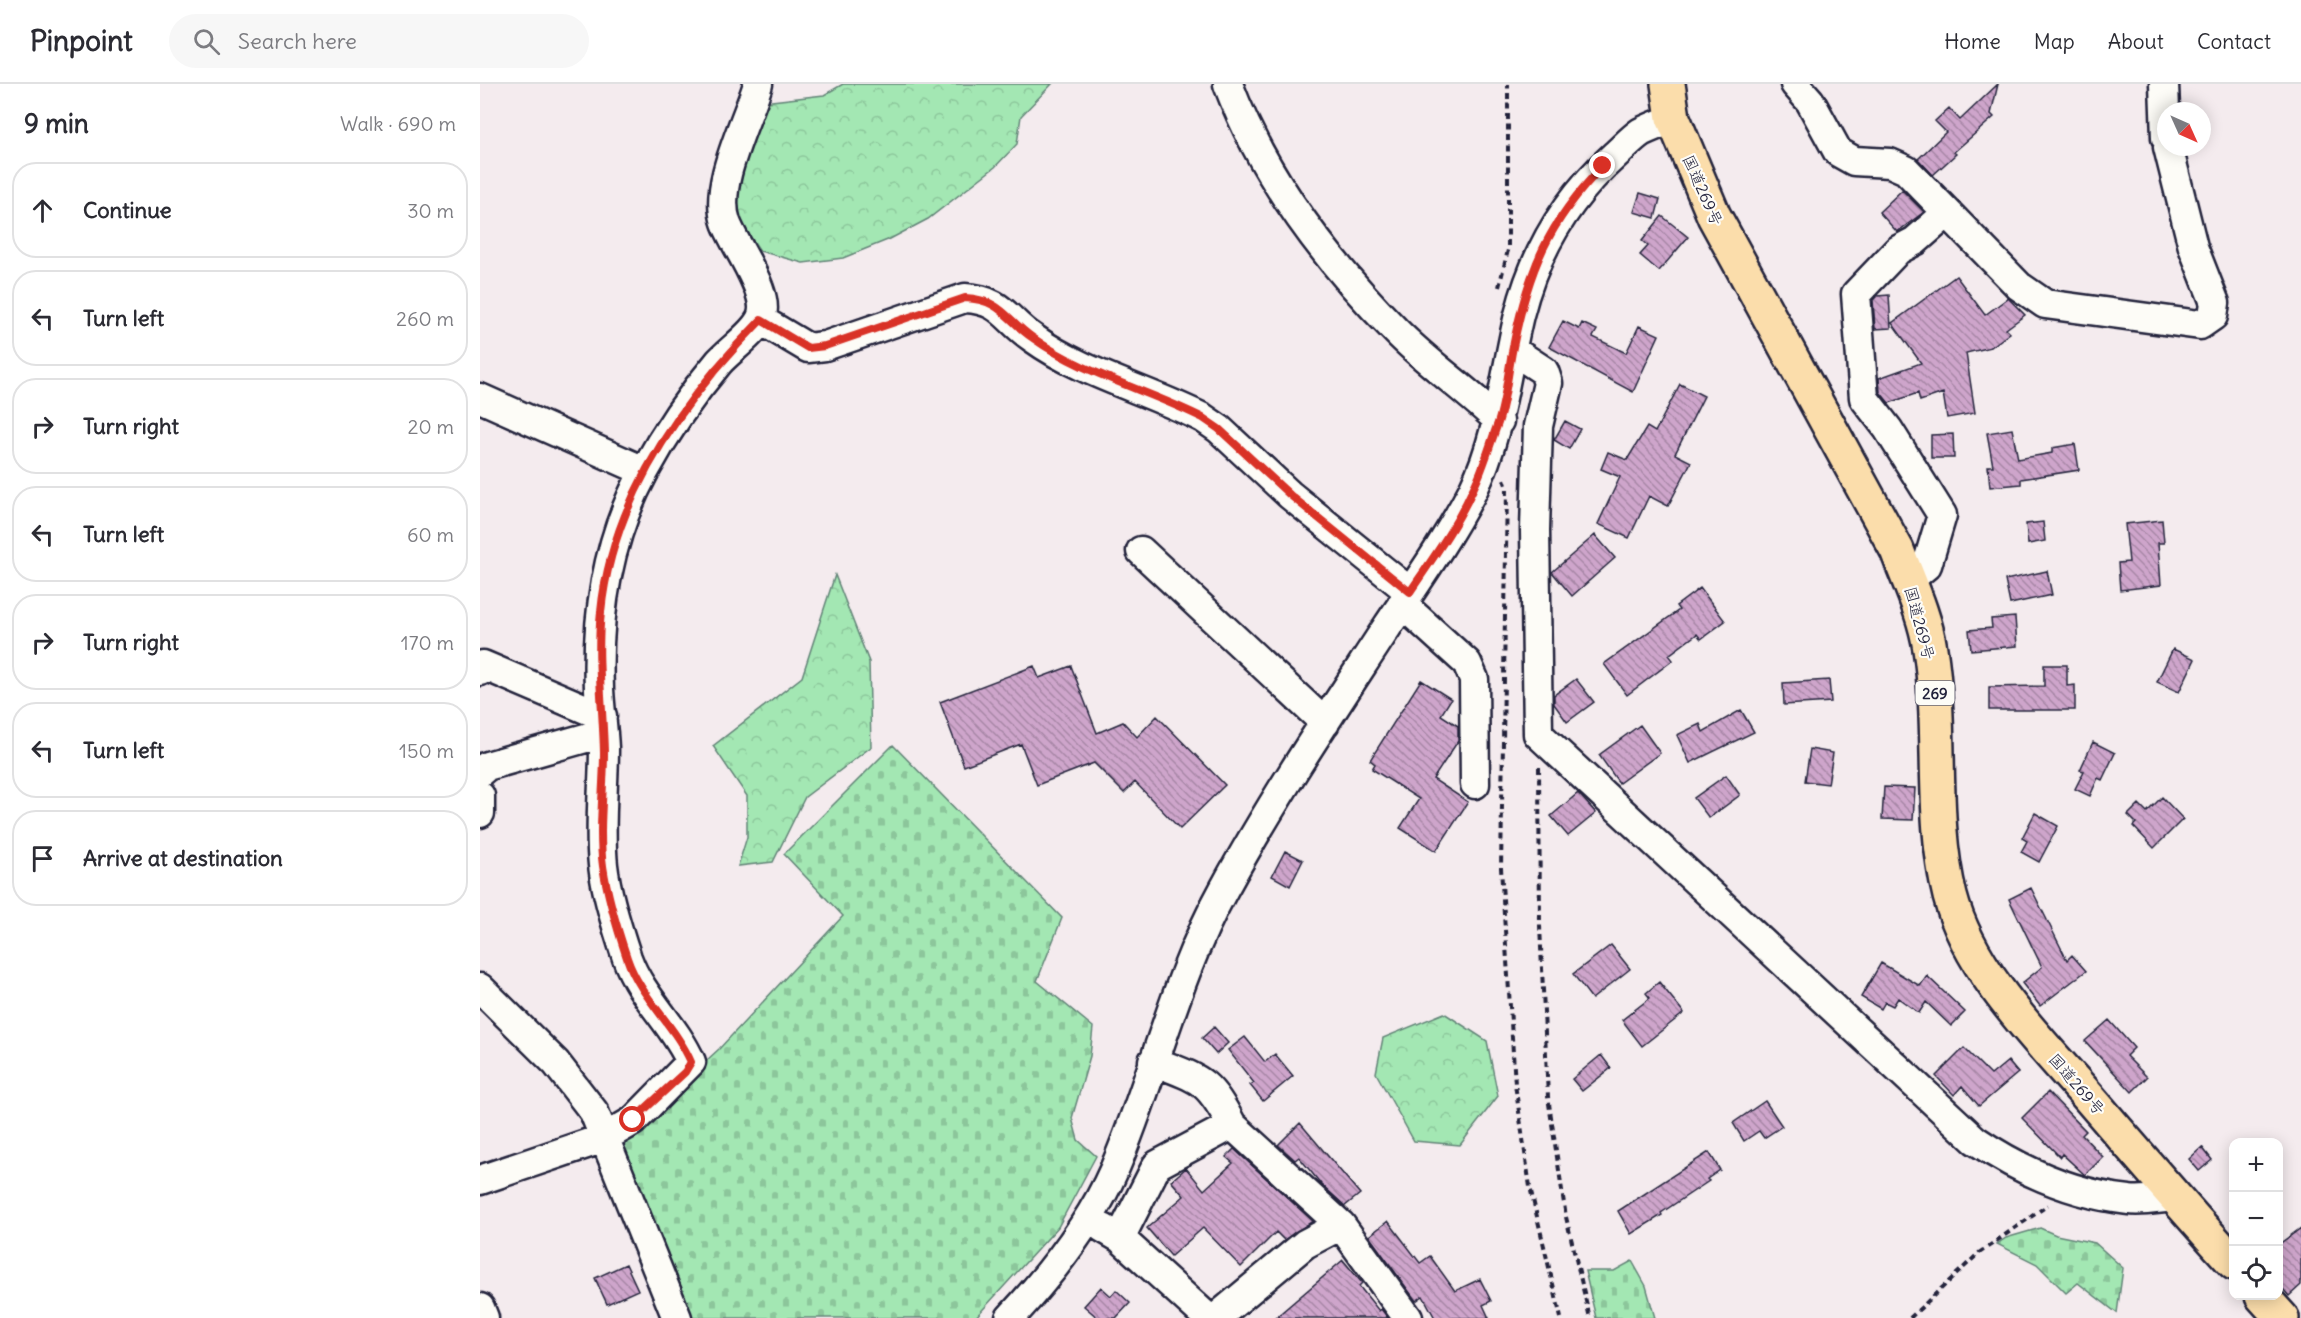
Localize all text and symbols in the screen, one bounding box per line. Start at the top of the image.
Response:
search box [169,14,589,68]
text: Pinpoint [30,23,133,59]
icon: search [190,25,223,58]
text: Search here [238,27,357,55]
text: Home [1944,28,2001,55]
text: Map [2034,28,2075,55]
text: About [2108,28,2164,55]
text: Contact [2197,28,2271,55]
north arrow [2157,102,2211,156]
text: 9 min [24,107,89,140]
text: Walk · 690 m [340,111,456,136]
route end [1589,152,1615,178]
street label: 国道269号 [1679,152,1727,228]
icon: ahead [26,194,59,227]
text: Continue [83,196,172,224]
text: 30 m [407,198,454,223]
icon: left [26,302,59,335]
text: Turn left [83,304,164,332]
text: 260 m [396,306,454,331]
icon: right [26,410,59,443]
text: Turn right [83,412,179,440]
text: 20 m [408,414,454,439]
icon: left [26,518,59,551]
text: Turn left [83,520,164,548]
text: 60 m [407,522,454,547]
street label: 国道269号 [1901,584,1939,662]
icon: right [26,626,59,659]
text: Turn right [83,628,179,656]
text: 170 m [401,630,454,655]
road number: 269 [1916,681,1954,705]
icon: left [26,734,59,767]
text: Turn left [83,736,164,764]
text: 150 m [399,738,454,763]
icon: arrive [26,842,59,875]
text: Arrive at destination [83,844,283,872]
street label: 国道269号 [2045,1049,2109,1119]
route start [619,1106,645,1132]
map controls [2229,1138,2283,1300]
button: + [2229,1138,2283,1192]
button: − [2229,1192,2283,1246]
button: locate [2229,1246,2283,1300]

